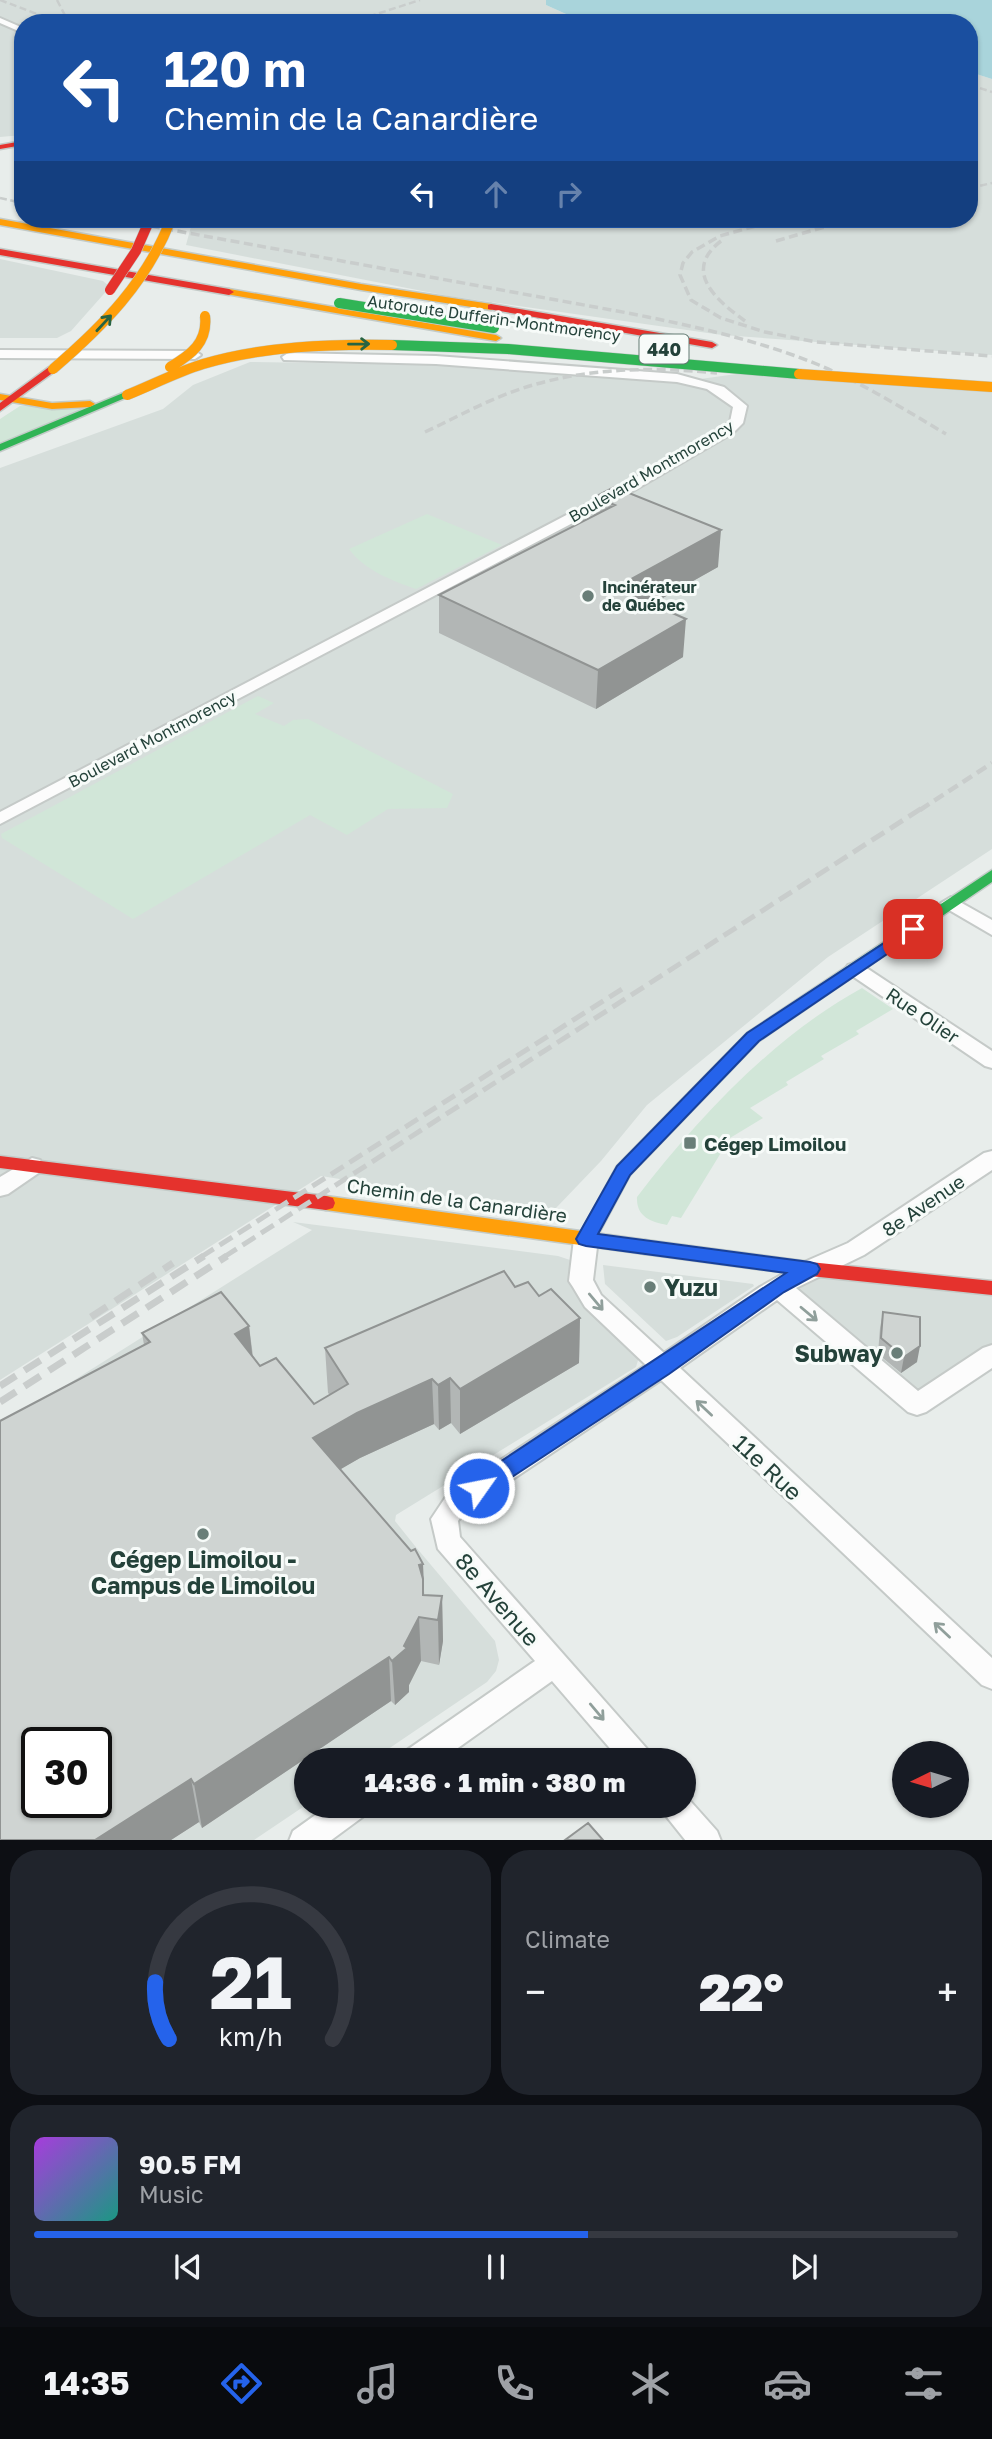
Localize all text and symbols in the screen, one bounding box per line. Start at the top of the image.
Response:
text: 120 m [164,39,306,98]
icon: left [49,42,140,133]
text: Chemin de la Canardière [164,99,538,137]
icon: left [404,175,442,213]
icon: ahead [477,175,515,213]
icon: right [550,175,588,213]
street label: Autoroute Dufferin-Montmorency [366,290,622,346]
one-way arrow [96,314,112,332]
road number: 440 [640,334,688,363]
one-way arrow [347,337,370,351]
street label: Boulevard Montmorency [565,416,737,526]
place label: Incinérateur de Québec [602,577,697,615]
marker: Incinérateur de Québec [580,588,596,604]
street label: Boulevard Montmorency [65,686,239,792]
pin [883,899,943,959]
icon: arrive [894,910,932,948]
street label: Rue Olier [882,982,965,1048]
place label: Cégep Limoilou [704,1132,846,1155]
marker: Cégep Limoilou [682,1135,698,1151]
street label: 8e Avenue [877,1169,969,1241]
street label: Chemin de la Canardière [345,1173,569,1227]
place label: Yuzu [664,1273,718,1301]
marker: Yuzu [642,1279,658,1295]
one-way arrow [588,1293,604,1311]
one-way arrow [800,1306,818,1321]
place label: Subway [795,1339,883,1367]
marker: Subway [889,1345,905,1361]
one-way arrow [696,1399,713,1416]
street label: 11e Rue [728,1428,808,1506]
position arrow [442,1451,516,1525]
marker: Cégep Limoilou - Campus de Limoilou [195,1526,211,1542]
place label: Cégep Limoilou - Campus de Limoilou [91,1545,315,1599]
street label: 8e Avenue [450,1547,546,1651]
one-way arrow [934,1621,951,1638]
one-way arrow [589,1703,605,1721]
speed limit sign: 30 [21,1727,112,1818]
north arrow [892,1741,970,1818]
map controls [892,1741,969,1818]
text: 14:36 · 1 min · 380 m [365,1767,626,1798]
text: Climate [525,1925,610,1953]
text: 21 [210,1938,291,2025]
text: 22° [699,1960,784,2022]
text: − [525,1969,546,2014]
text: + [937,1969,958,2014]
text: km/h [219,2020,282,2051]
text: 90.5 FM [139,2149,242,2180]
text: Music [139,2180,204,2208]
icon: previous [169,2248,207,2286]
icon: pause [477,2248,515,2286]
icon: next [785,2248,823,2286]
icon: directions [217,2359,266,2408]
icon: music [353,2359,402,2408]
icon: phone [490,2359,539,2408]
icon: climate [626,2359,675,2408]
icon: car [763,2359,812,2408]
icon: filters [899,2359,948,2408]
text: 14:35 [44,2364,129,2402]

